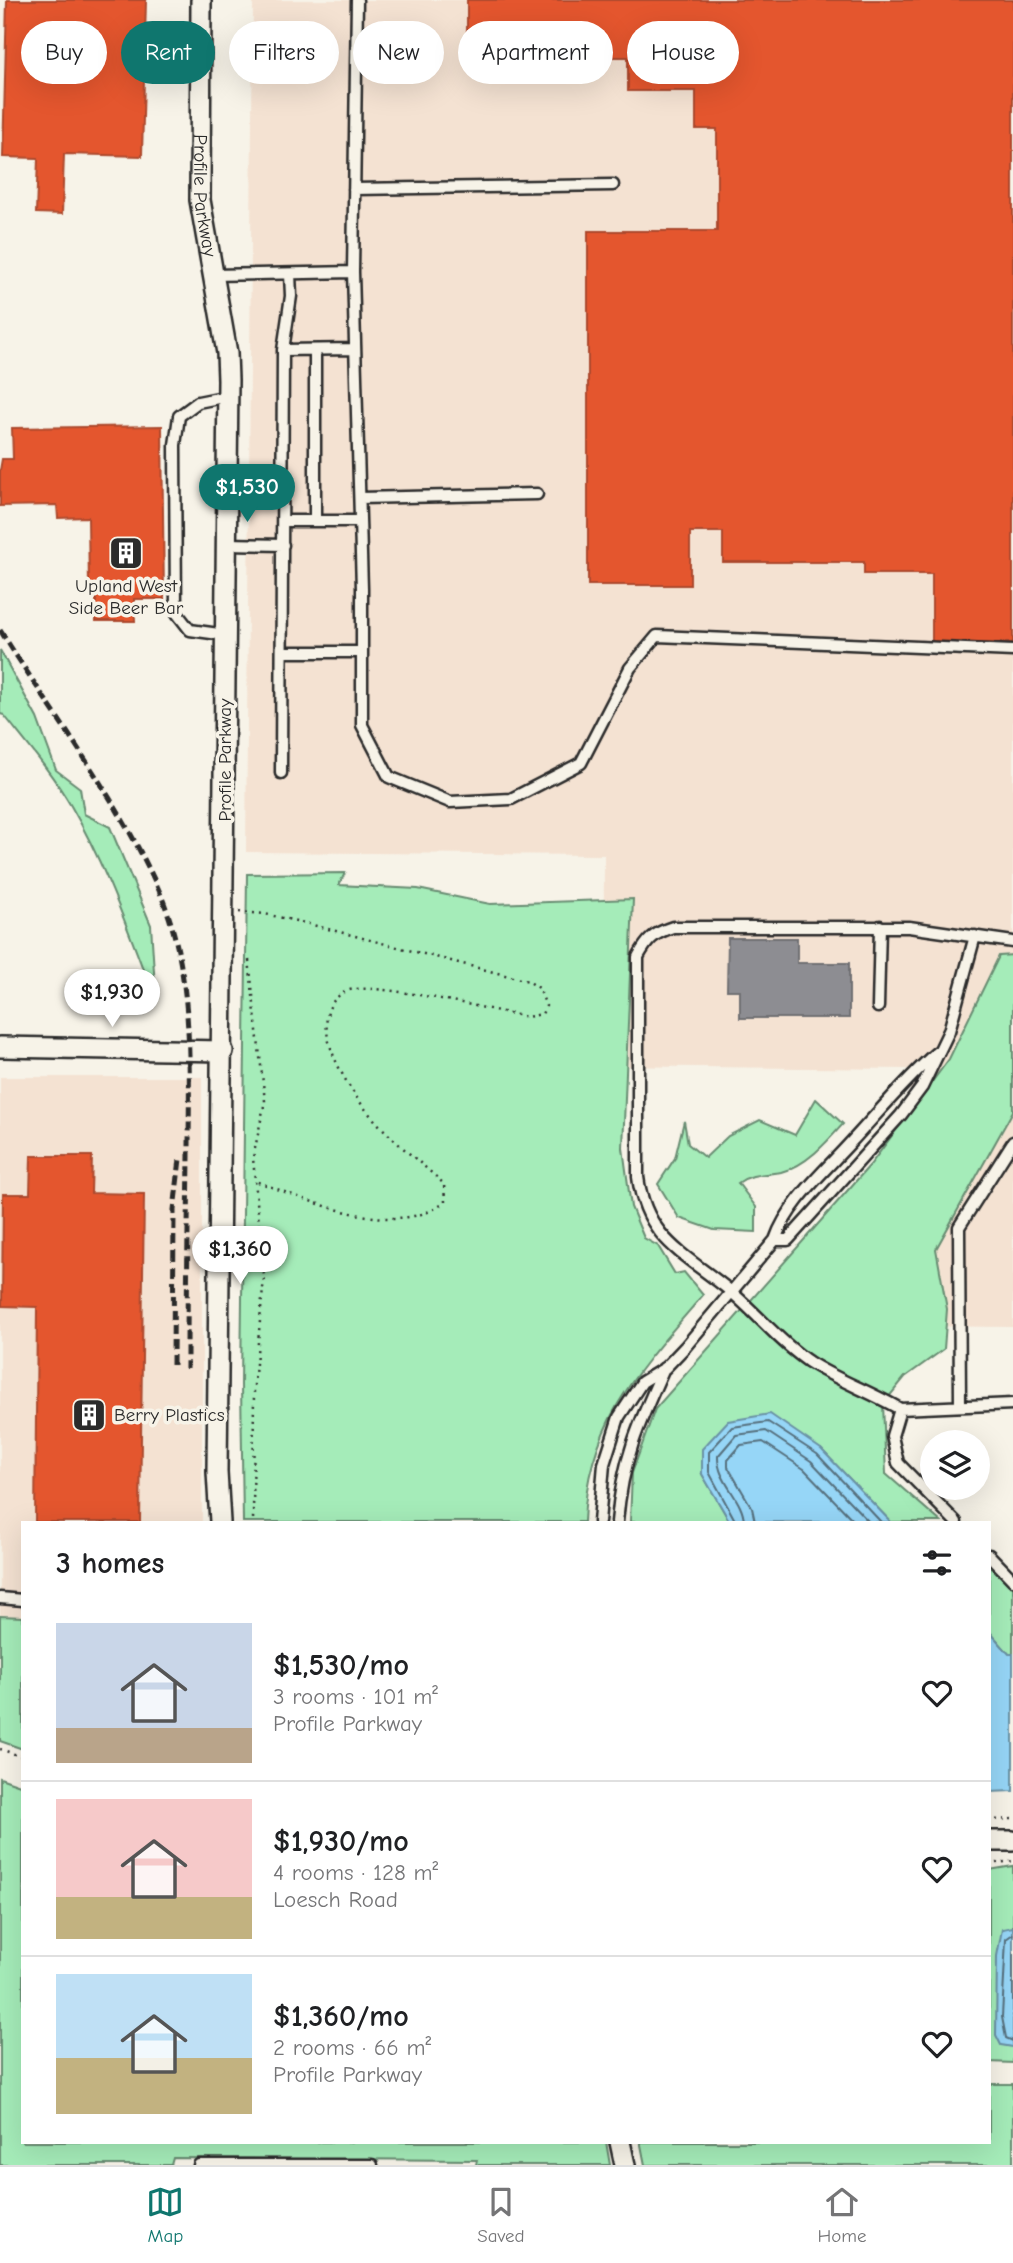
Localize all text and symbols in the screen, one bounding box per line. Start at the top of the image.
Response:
chip: Buy [21,21,107,84]
chip: Rent [121,21,215,84]
chip: Filters [229,21,339,84]
chip: New [353,21,444,84]
chip: Apartment [458,21,613,84]
chip: House [627,21,739,84]
street label: Profile Parkway [189,134,221,259]
pin: $1,530 [190,464,304,524]
text: $1,530 [215,473,279,500]
building icon: Upland West Side Beer Bar [107,534,145,572]
place label: Upland West Side Beer Bar [69,575,184,619]
street label: Profile Parkway [214,698,236,822]
pin: $1,930 [55,970,169,1029]
text: $1,930 [80,978,144,1005]
pin: $1,360 [183,1226,297,1286]
text: $1,360 [208,1235,272,1262]
building icon: Berry Plastics [70,1396,108,1434]
place label: Berry Plastics [114,1404,225,1426]
map controls [920,1430,990,1500]
button: layers [920,1430,990,1500]
icon: filters [918,1544,956,1582]
text: 3 homes [56,1546,164,1581]
text: $1,530/mo [273,1648,409,1683]
icon: home [112,1651,196,1735]
icon: heart [918,1674,956,1712]
text: 3 rooms · 101 m² [273,1683,438,1710]
text: Profile Parkway [273,1710,422,1737]
text: $1,930/mo [273,1824,409,1859]
icon: home [112,1827,196,1911]
icon: heart [918,1850,956,1888]
text: 4 rooms · 128 m² [273,1859,438,1886]
text: Loesch Road [273,1886,398,1913]
text: $1,360/mo [273,1999,409,2034]
icon: home [112,2002,196,2086]
icon: heart [918,2025,956,2063]
text: 2 rooms · 66 m² [273,2034,431,2061]
text: Profile Parkway [273,2061,422,2088]
tab: Map [146,2183,184,2247]
tab: Saved [477,2183,525,2247]
tab: Home [818,2183,867,2247]

